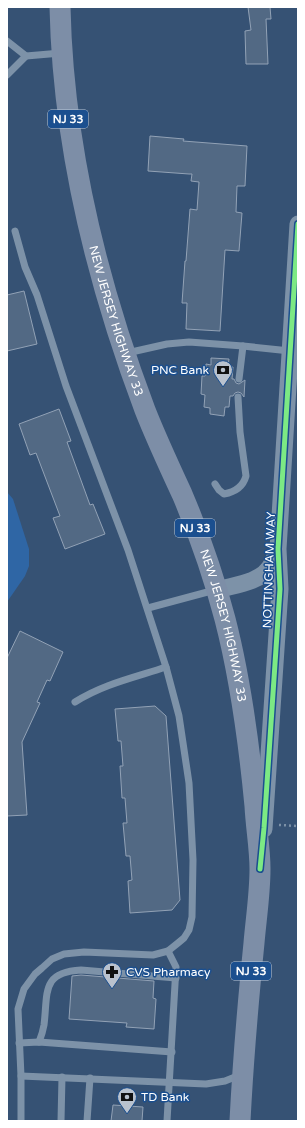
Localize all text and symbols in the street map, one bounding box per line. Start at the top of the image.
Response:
road number: NJ 33 [48,110,88,128]
street label: NEW JERSEY HIGHWAY 33 [86,244,146,398]
bank icon: PNC Bank [212,359,234,387]
place label: PNC Bank [151,363,209,377]
street label: NOTTINGHAM WAY [260,511,278,628]
road number: NJ 33 [175,519,215,537]
street label: NEW JERSEY HIGHWAY 33 [197,547,249,703]
pharmacy icon: CVS Pharmacy [101,961,123,989]
road number: NJ 33 [231,962,271,980]
place label: CVS Pharmacy [126,965,211,979]
bank icon: TD Bank [116,1086,138,1114]
place label: TD Bank [141,1090,190,1104]

